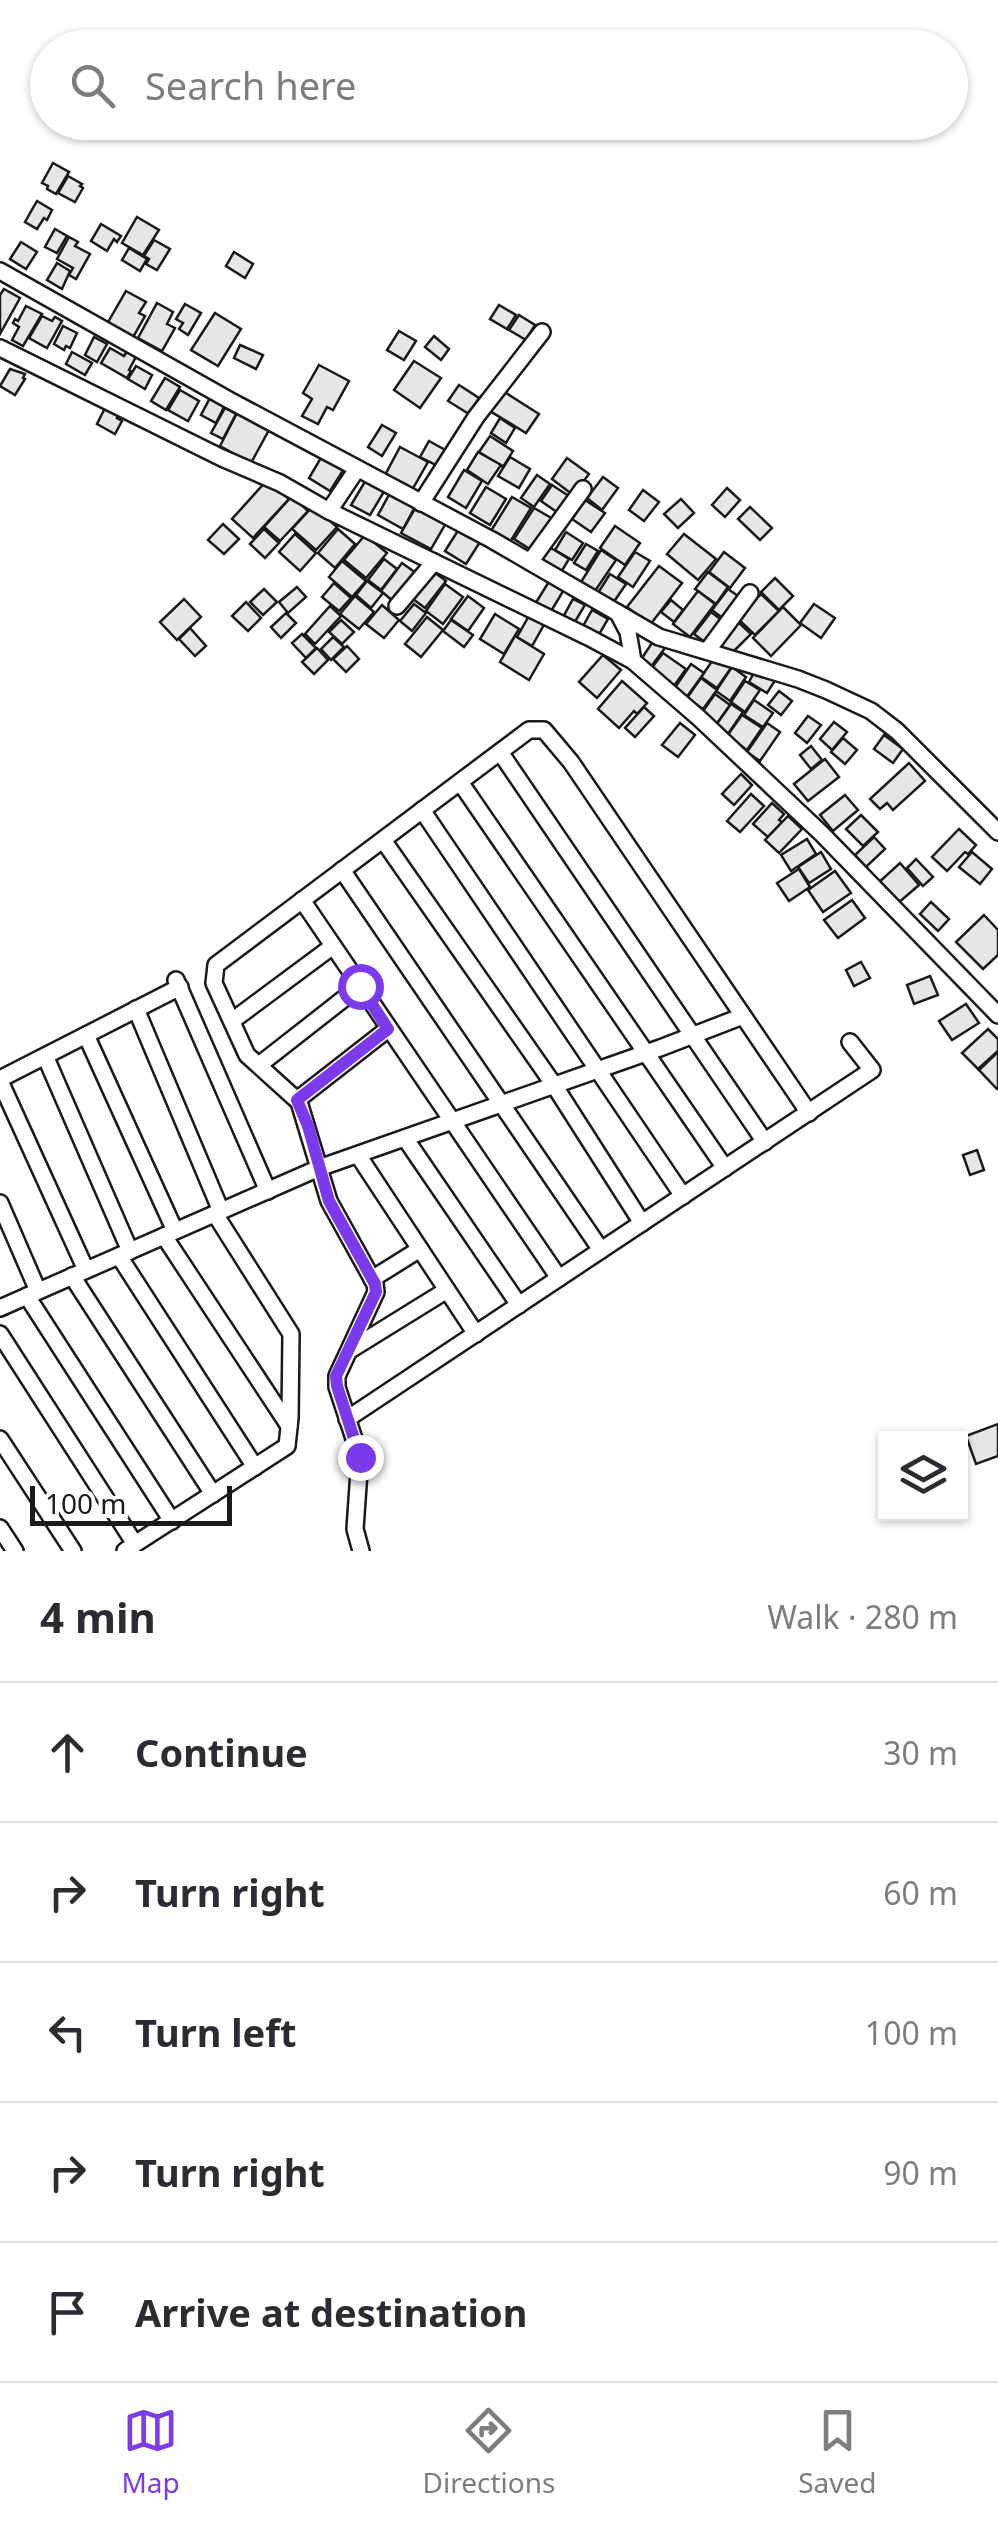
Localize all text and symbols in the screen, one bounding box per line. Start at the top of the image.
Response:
search box [30,30,968,140]
icon: search [65,58,120,113]
text: Search here [145,59,356,111]
route start [338,964,384,1010]
map controls [878,1431,968,1521]
button: layers [878,1431,968,1521]
route end [338,1435,384,1481]
scale bar [30,1481,232,1526]
text: 100 m [45,1484,127,1522]
text: 4 min [40,1588,156,1645]
text: Walk · 280 m [767,1595,958,1638]
icon: ahead [40,1725,95,1780]
text: Continue [135,1726,308,1778]
text: 30 m [883,1731,958,1774]
icon: right [40,1865,95,1920]
text: Turn right [135,1866,325,1918]
text: 60 m [883,1871,958,1914]
icon: left [40,2005,95,2060]
text: Turn left [135,2006,297,2058]
text: 100 m [865,2011,958,2054]
icon: right [40,2145,95,2200]
text: Turn right [135,2146,325,2198]
text: 90 m [883,2151,958,2194]
icon: arrive [40,2285,95,2340]
text: Arrive at destination [135,2286,527,2338]
tab: Map [121,2403,180,2501]
tab: Directions [423,2403,555,2501]
tab: Saved [798,2403,877,2501]

